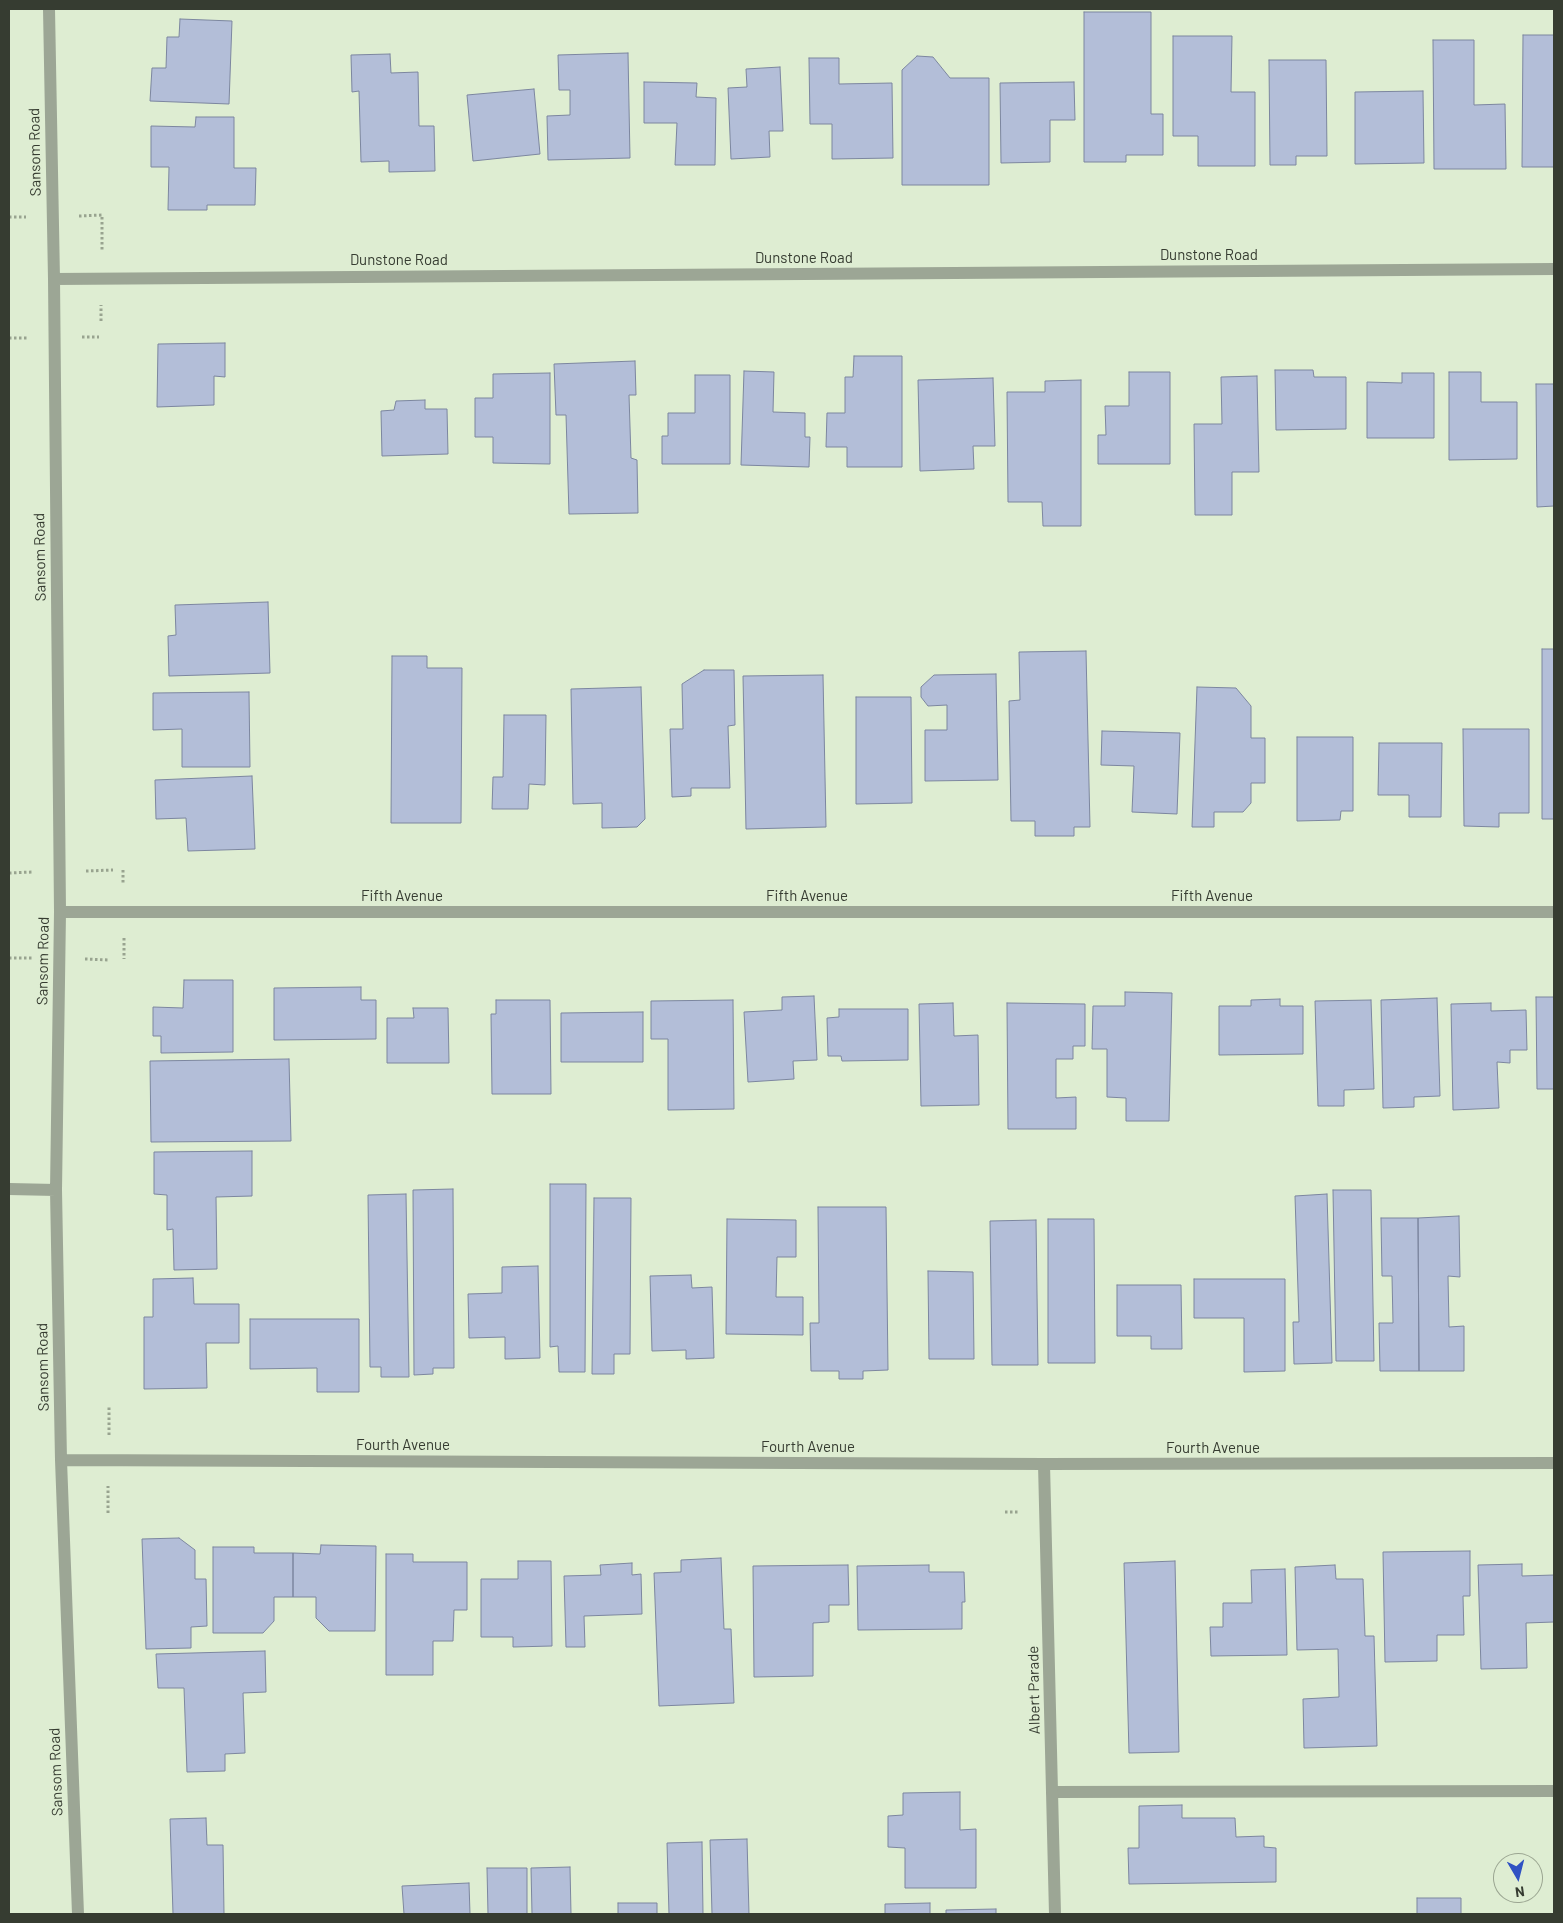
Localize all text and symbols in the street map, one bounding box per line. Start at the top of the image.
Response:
street label: Sansom Road [25,108,45,196]
street label: Dunstone Road [1160,246,1258,264]
street label: Dunstone Road [755,249,853,267]
street label: Dunstone Road [350,251,448,269]
street label: Sansom Road [30,513,50,601]
street label: Fifth Avenue [361,887,443,905]
street label: Fifth Avenue [766,887,848,905]
street label: Fifth Avenue [1171,887,1253,905]
street label: Sansom Road [33,917,53,1005]
street label: Sansom Road [33,1323,53,1411]
street label: Fourth Avenue [356,1436,450,1454]
street label: Fourth Avenue [761,1438,855,1456]
street label: Fourth Avenue [1166,1439,1260,1457]
street label: Albert Parade [1024,1646,1044,1734]
street label: Sansom Road [45,1727,67,1817]
north arrow [1493,1853,1543,1903]
text: N [1514,1883,1526,1901]

